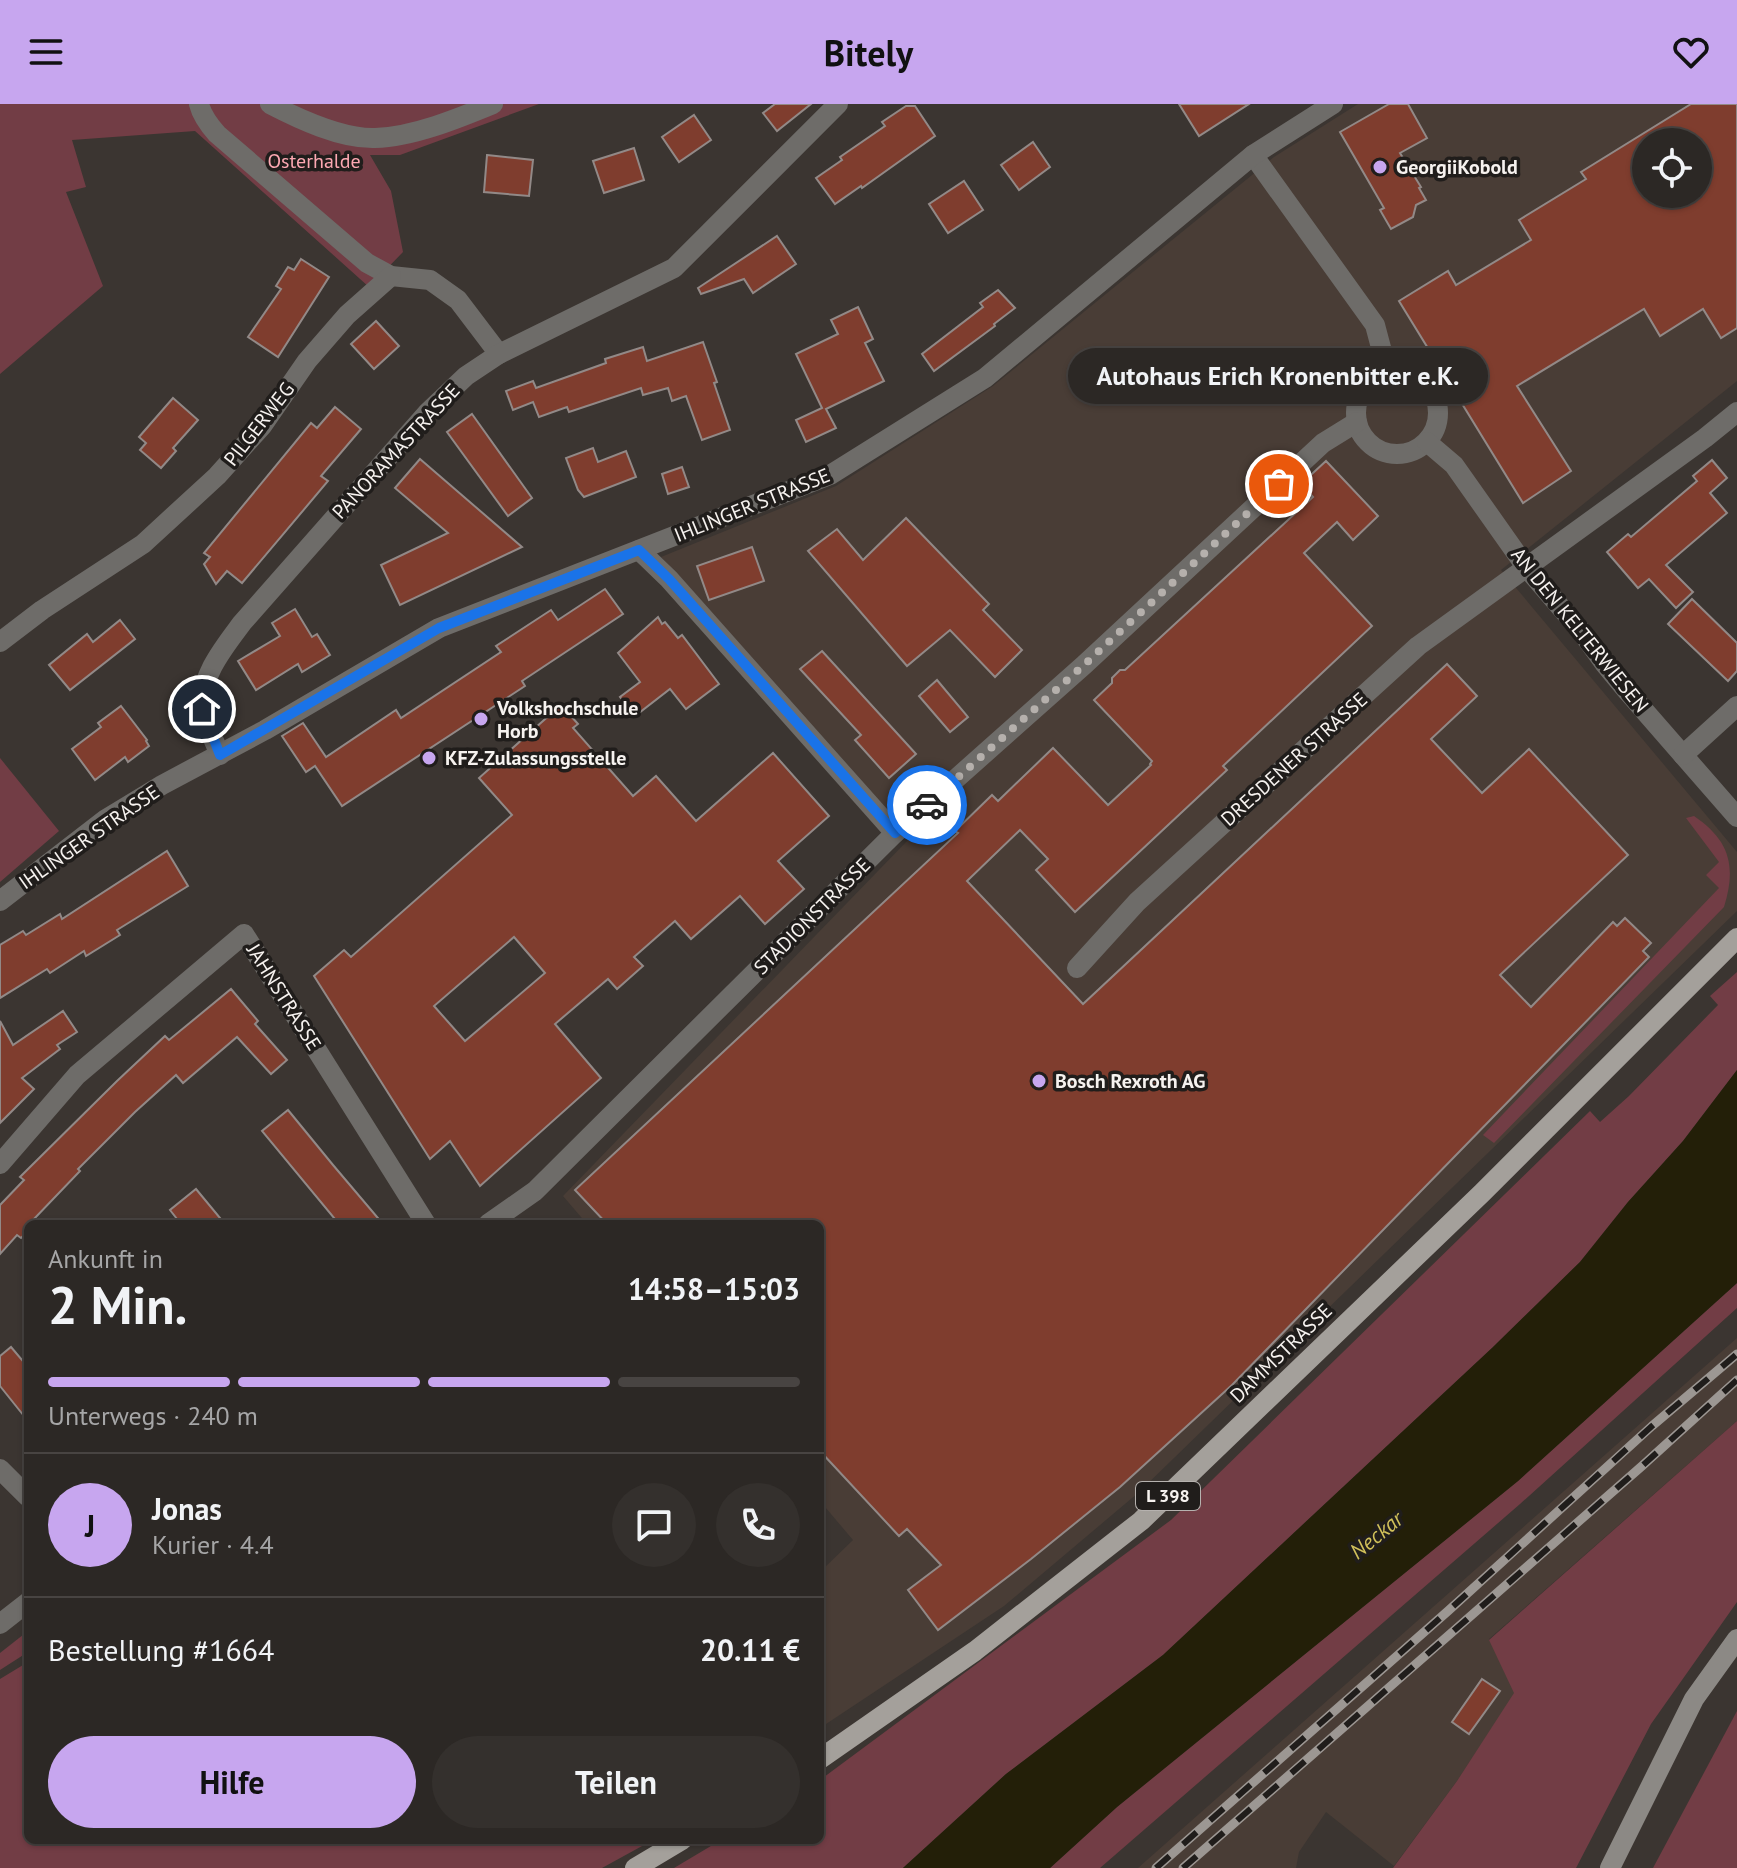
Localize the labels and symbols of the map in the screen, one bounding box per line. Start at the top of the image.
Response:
park label: Osterhalde [267,148,361,174]
place label: GeorgiiKobold [1396,154,1518,180]
marker: GeorgiiKobold [1371,158,1389,176]
callout: Autohaus Erich Kronenbitter e.K. [1069,348,1489,404]
street label: PILGERWEG [218,377,300,471]
street label: PANORAMASTRASSE [326,378,466,524]
pin [1245,450,1313,518]
street label: IHLINGER STRASSE [670,462,834,548]
street label: AN DEN KELTERWIESEN [1505,542,1655,718]
pin [168,675,236,743]
street label: DRESDENER STRASSE [1215,686,1373,832]
place label: Volkshochschule Horb [496,695,638,744]
marker: Volkshochschule Horb [472,710,490,728]
place label: KFZ-Zulassungsstelle [445,745,626,771]
marker: KFZ-Zulassungsstelle [420,749,438,767]
courier [887,765,967,845]
street label: IHLINGER STRASSE [14,779,164,895]
street label: STADIONSTRASSE [748,852,876,980]
street label: JAHNSTRASSE [240,938,327,1055]
place label: Bosch Rexroth AG [1055,1068,1206,1094]
marker: Bosch Rexroth AG [1030,1072,1048,1090]
street label: DAMMSTRASSE [1224,1298,1338,1408]
road number: L 398 [1136,1482,1200,1510]
water label: Neckar [1344,1504,1410,1565]

